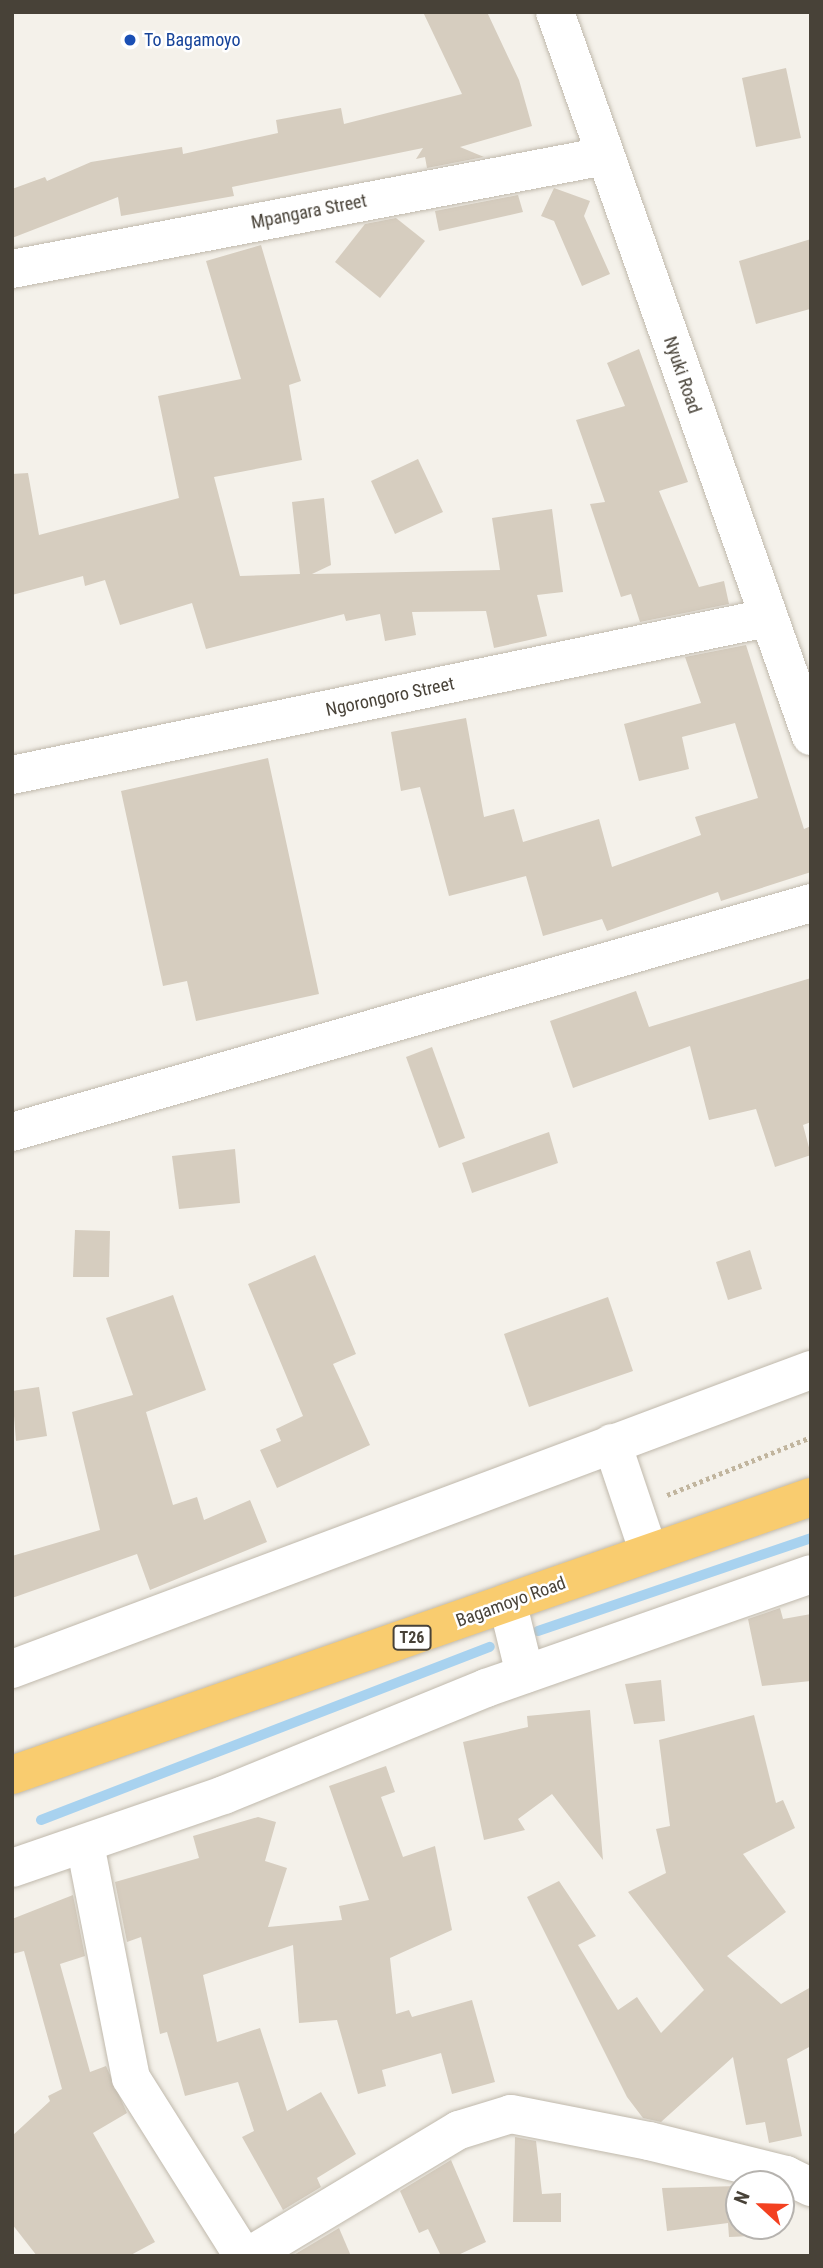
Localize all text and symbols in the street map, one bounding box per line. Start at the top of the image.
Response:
place label: To Bagamoyo [144,29,240,51]
marker: To Bagamoyo [122,32,138,48]
street label: Mpangara Street [249,190,369,234]
street label: Nyuki Road [659,334,705,416]
street label: Ngorongoro Street [324,673,456,721]
street label: Bagamoyo Road [453,1572,569,1632]
road number: T26 [391,1626,433,1650]
north arrow [725,2170,795,2240]
text: N [729,2188,755,2207]

